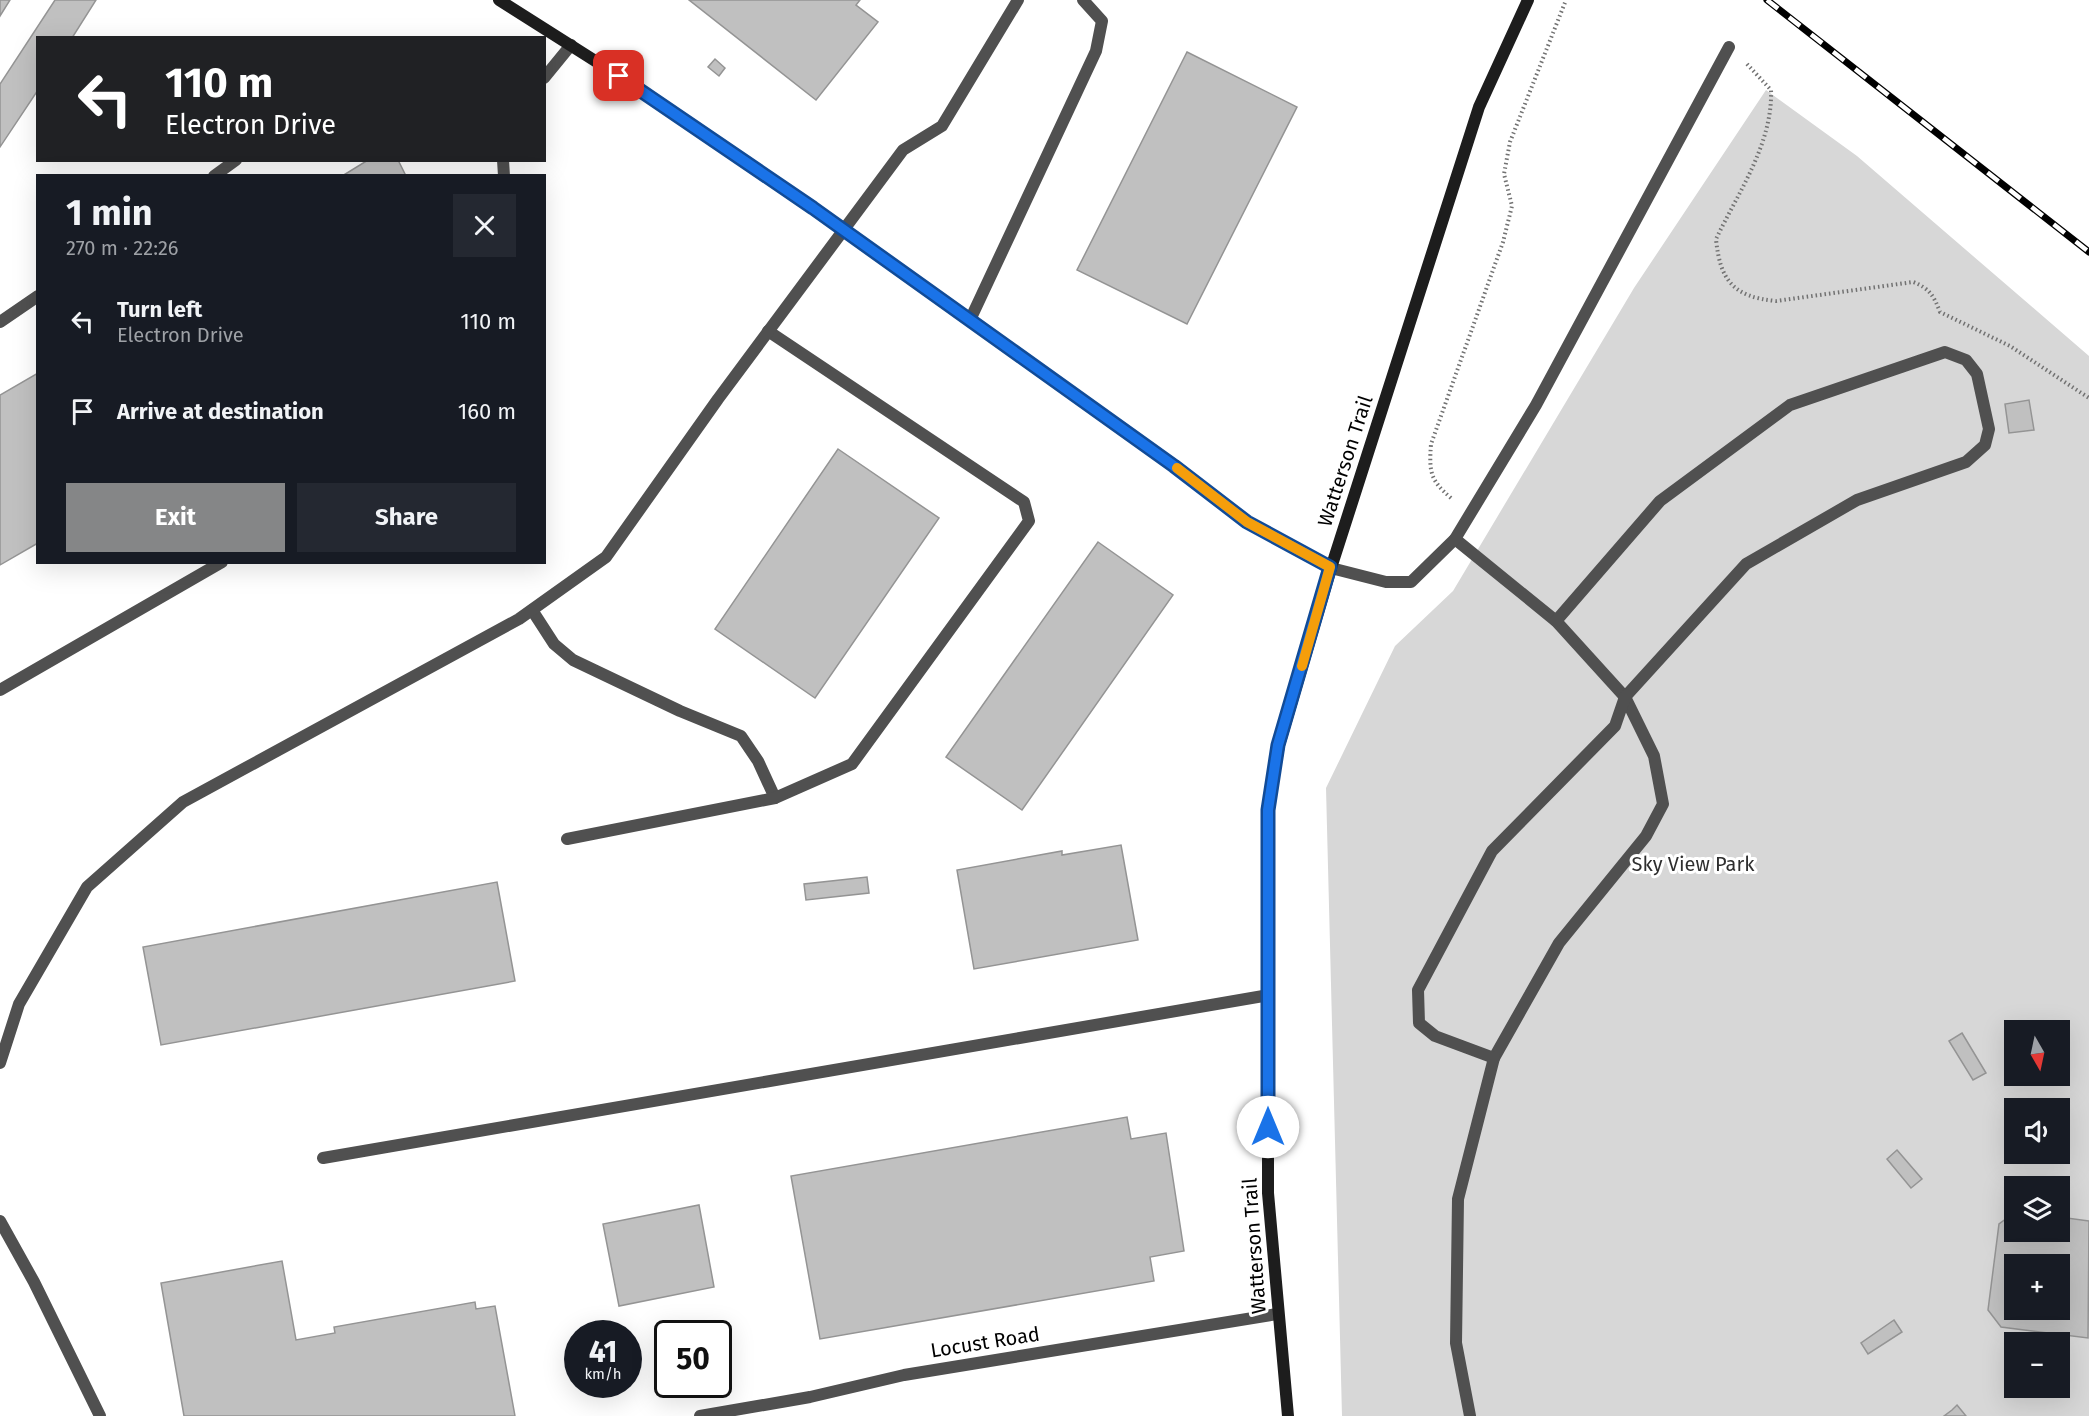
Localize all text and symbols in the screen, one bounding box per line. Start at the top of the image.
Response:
pin [593,50,644,101]
text: 110 m [165,58,273,108]
icon: arrive [602,59,635,92]
icon: left [66,60,144,138]
text: Electron Drive [165,109,336,141]
text: 1 min [66,191,153,235]
button: close [453,194,516,257]
text: 270 m · 22:26 [66,236,179,260]
text: Turn left [117,296,202,323]
icon: left [66,305,99,338]
text: 110 m [460,308,516,335]
text: Electron Drive [117,323,244,347]
street label: Watterson Trail [1313,392,1378,530]
icon: arrive [66,395,99,428]
text: Arrive at destination [117,398,324,425]
text: 160 m [458,398,516,425]
button: Exit [66,483,285,552]
button: Share [297,483,516,552]
park label: Sky View Park [1632,852,1755,876]
north arrow [2004,1020,2070,1086]
map controls [2004,1020,2070,1398]
position arrow [1236,1095,1300,1159]
button: sound [2004,1098,2070,1164]
button: layers [2004,1176,2070,1242]
street label: Watterson Trail [1237,1177,1271,1315]
button: + [2004,1254,2070,1320]
speed limit sign: 50 [654,1320,732,1398]
street label: Locust Road [929,1322,1041,1362]
button: − [2004,1332,2070,1398]
text: 41 [589,1334,617,1370]
text: km/h [584,1365,622,1383]

